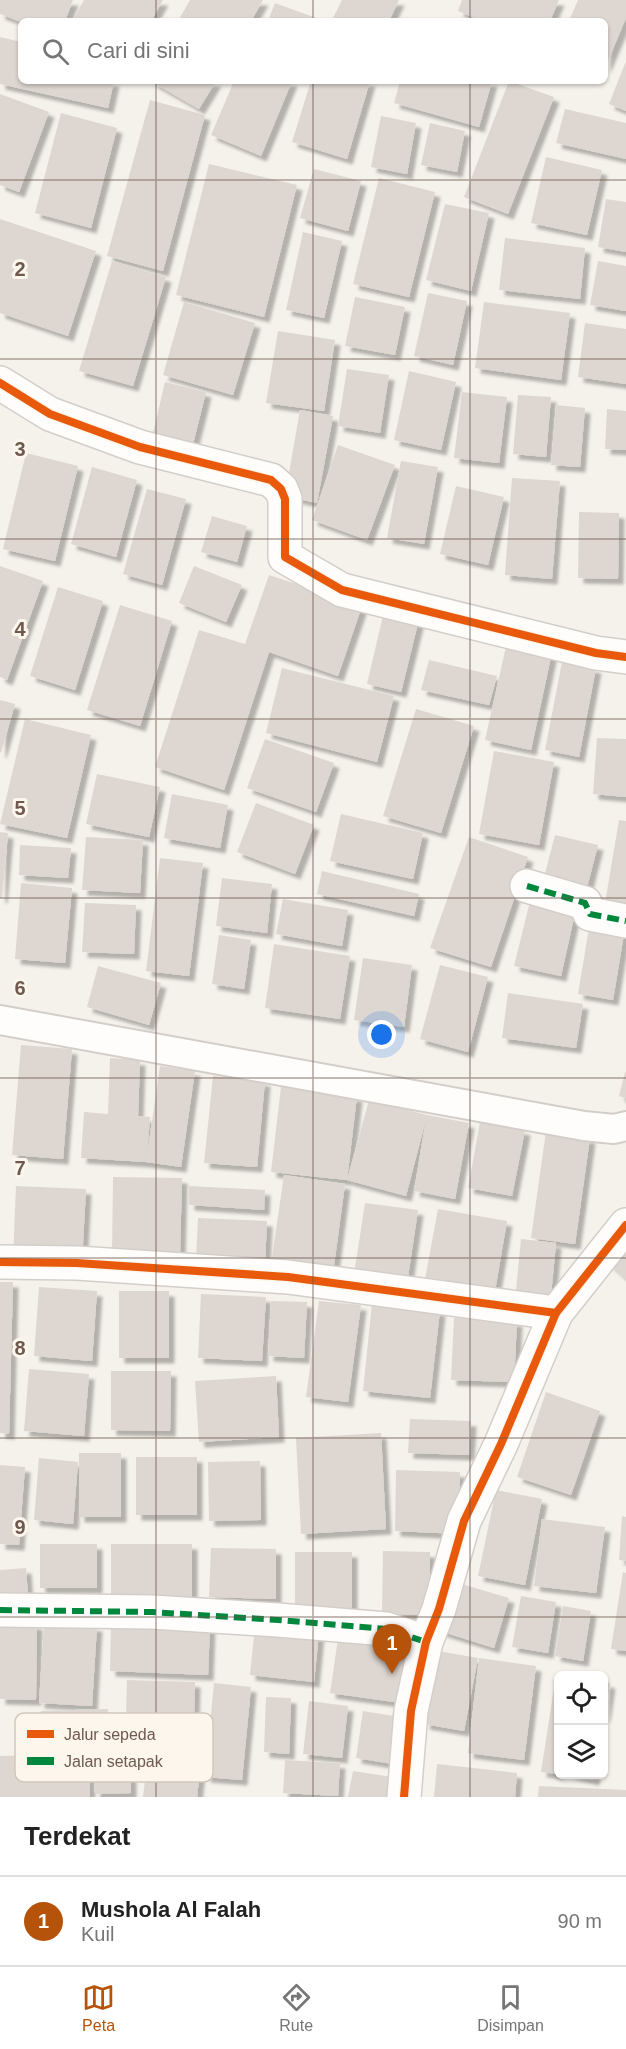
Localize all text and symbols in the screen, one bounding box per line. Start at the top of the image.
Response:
search box [18,18,608,84]
icon: search [39,35,72,68]
text: Cari di sini [87,38,190,63]
text: 2 [14,258,26,280]
text: 3 [14,438,26,460]
text: 4 [14,618,26,640]
text: 5 [14,797,26,819]
text: 6 [14,977,26,999]
your location [367,1020,396,1049]
text: 7 [14,1157,26,1179]
text: 8 [14,1337,26,1359]
text: 9 [14,1516,26,1538]
pin: 1 [372,1624,412,1674]
map controls [554,1671,608,1779]
button: locate [554,1671,608,1725]
legend [15,1713,213,1782]
button: layers [554,1725,608,1779]
text: Jalur sepeda [64,1726,156,1743]
text: Jalan setapak [64,1753,164,1770]
text: Terdekat [24,1821,130,1851]
text: Mushola Al Falah [81,1897,261,1922]
text: 1 [38,1910,49,1932]
text: 90 m [558,1910,602,1932]
text: Kuil [81,1923,114,1945]
tab: Peta [82,1981,115,2035]
tab: Rute [279,1981,313,2035]
tab: Disimpan [477,1981,544,2035]

